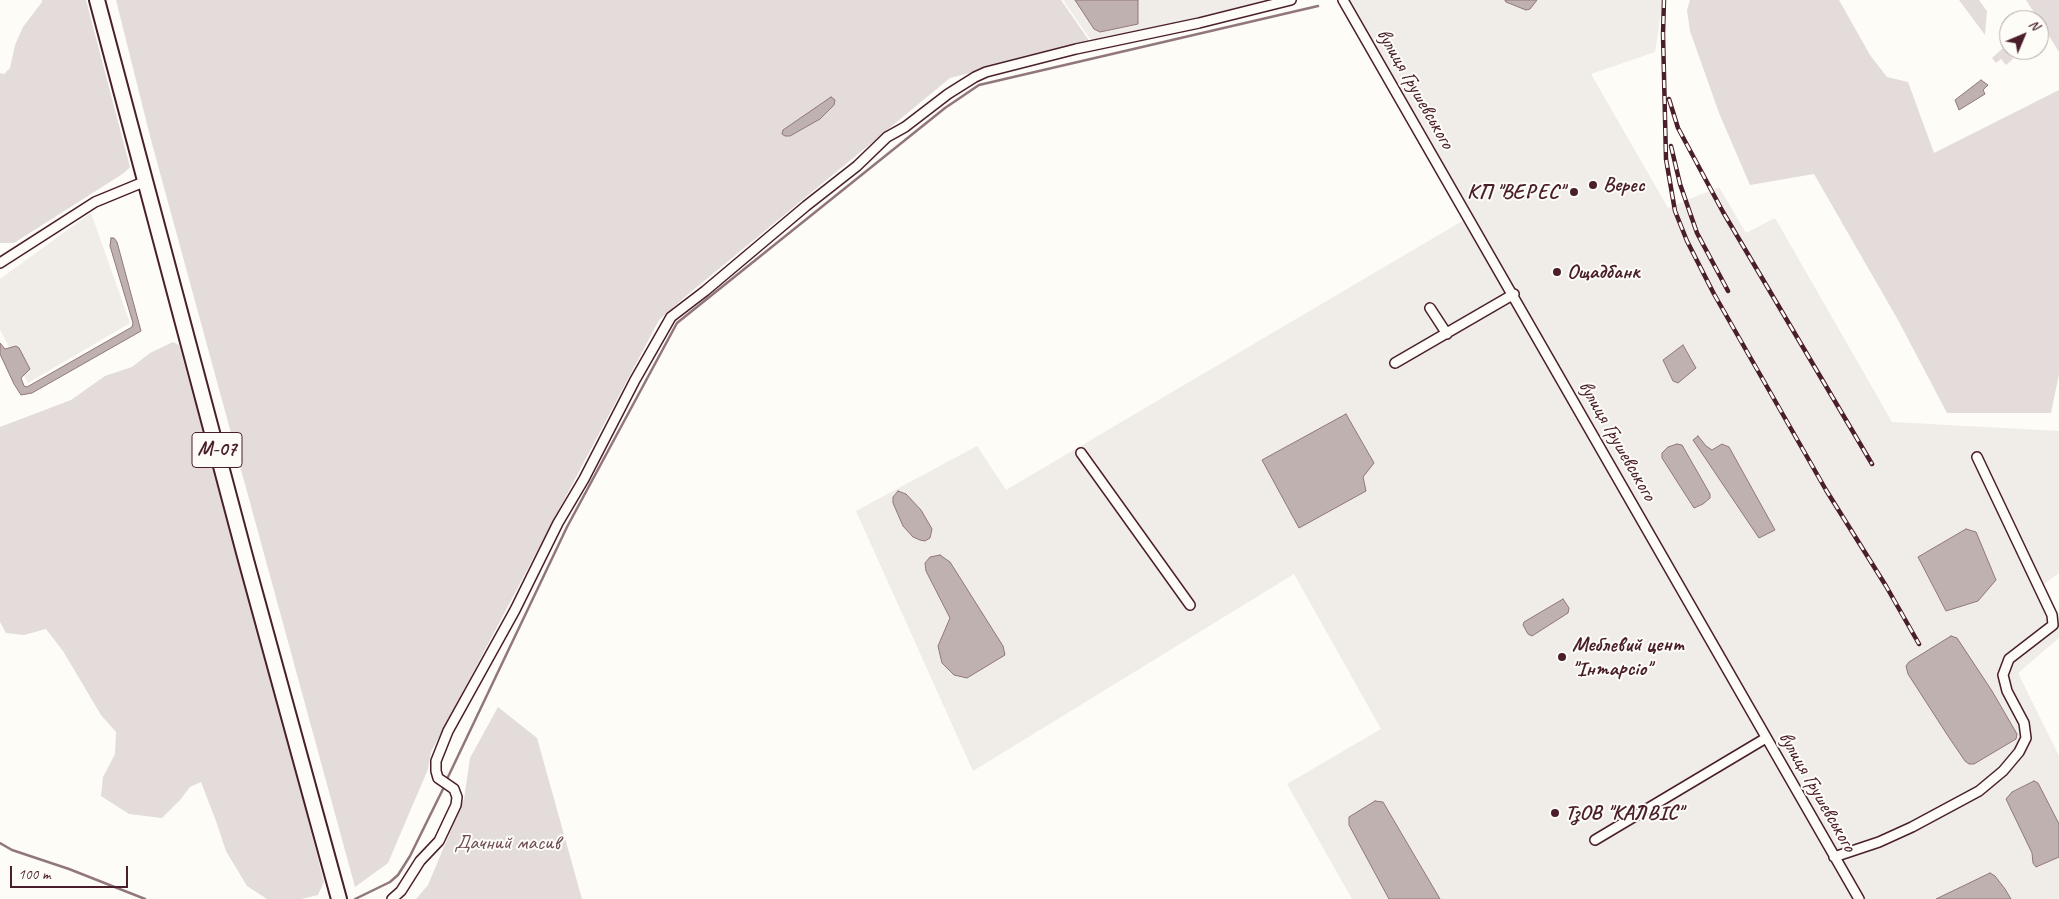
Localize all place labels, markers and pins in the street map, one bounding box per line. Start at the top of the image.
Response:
place label: Верес [1603,172,1645,198]
place label: КП "ВЕРЕС" [1467,179,1564,205]
marker: Верес [1587,179,1599,191]
marker: КП "ВЕРЕС" [1568,186,1580,198]
place label: Ощадбанк [1567,259,1640,285]
marker: Ощадбанк [1551,266,1563,278]
place label: Меблевий цент "Інтарсіо" [1572,632,1684,682]
marker: Меблевий цент "Інтарсіо" [1556,651,1568,663]
place label: ТзОВ "КАЛВІС" [1565,800,1682,826]
marker: ТзОВ "КАЛВІС" [1549,807,1561,819]

